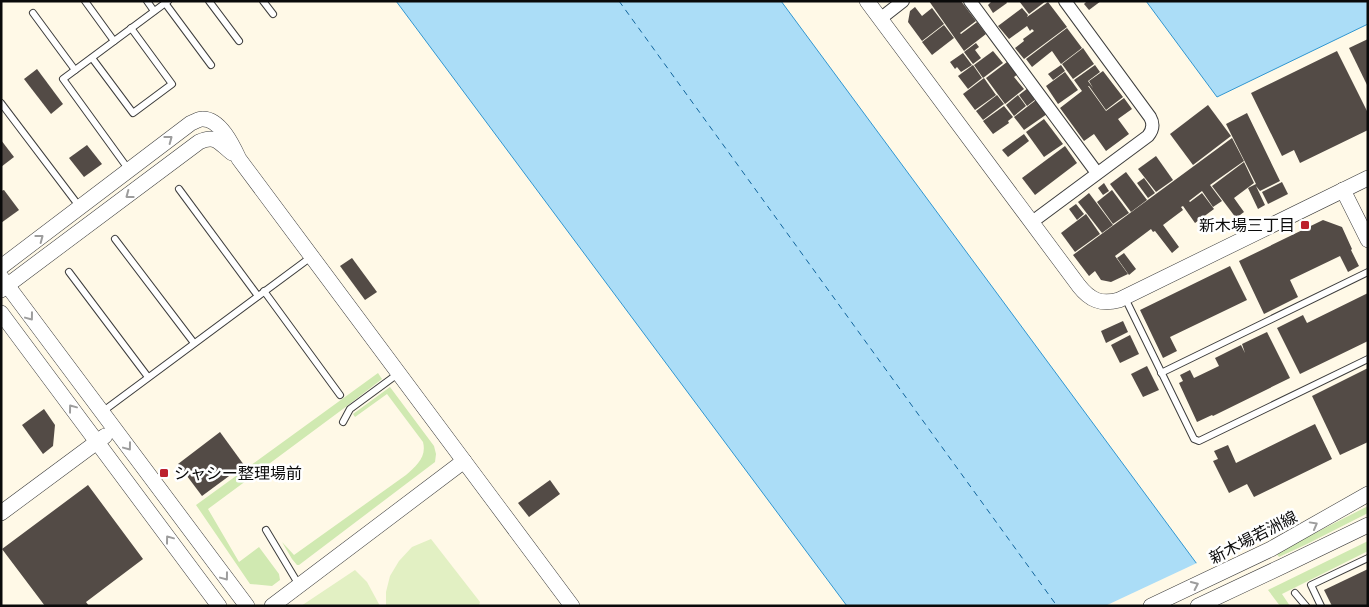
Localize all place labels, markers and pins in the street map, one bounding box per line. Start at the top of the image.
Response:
place label: 新木場三丁目 [1199,215,1295,235]
marker: 新木場三丁目 [1299,219,1311,231]
place label: シャシー整理場前 [174,463,302,483]
marker: シャシー整理場前 [158,467,170,479]

